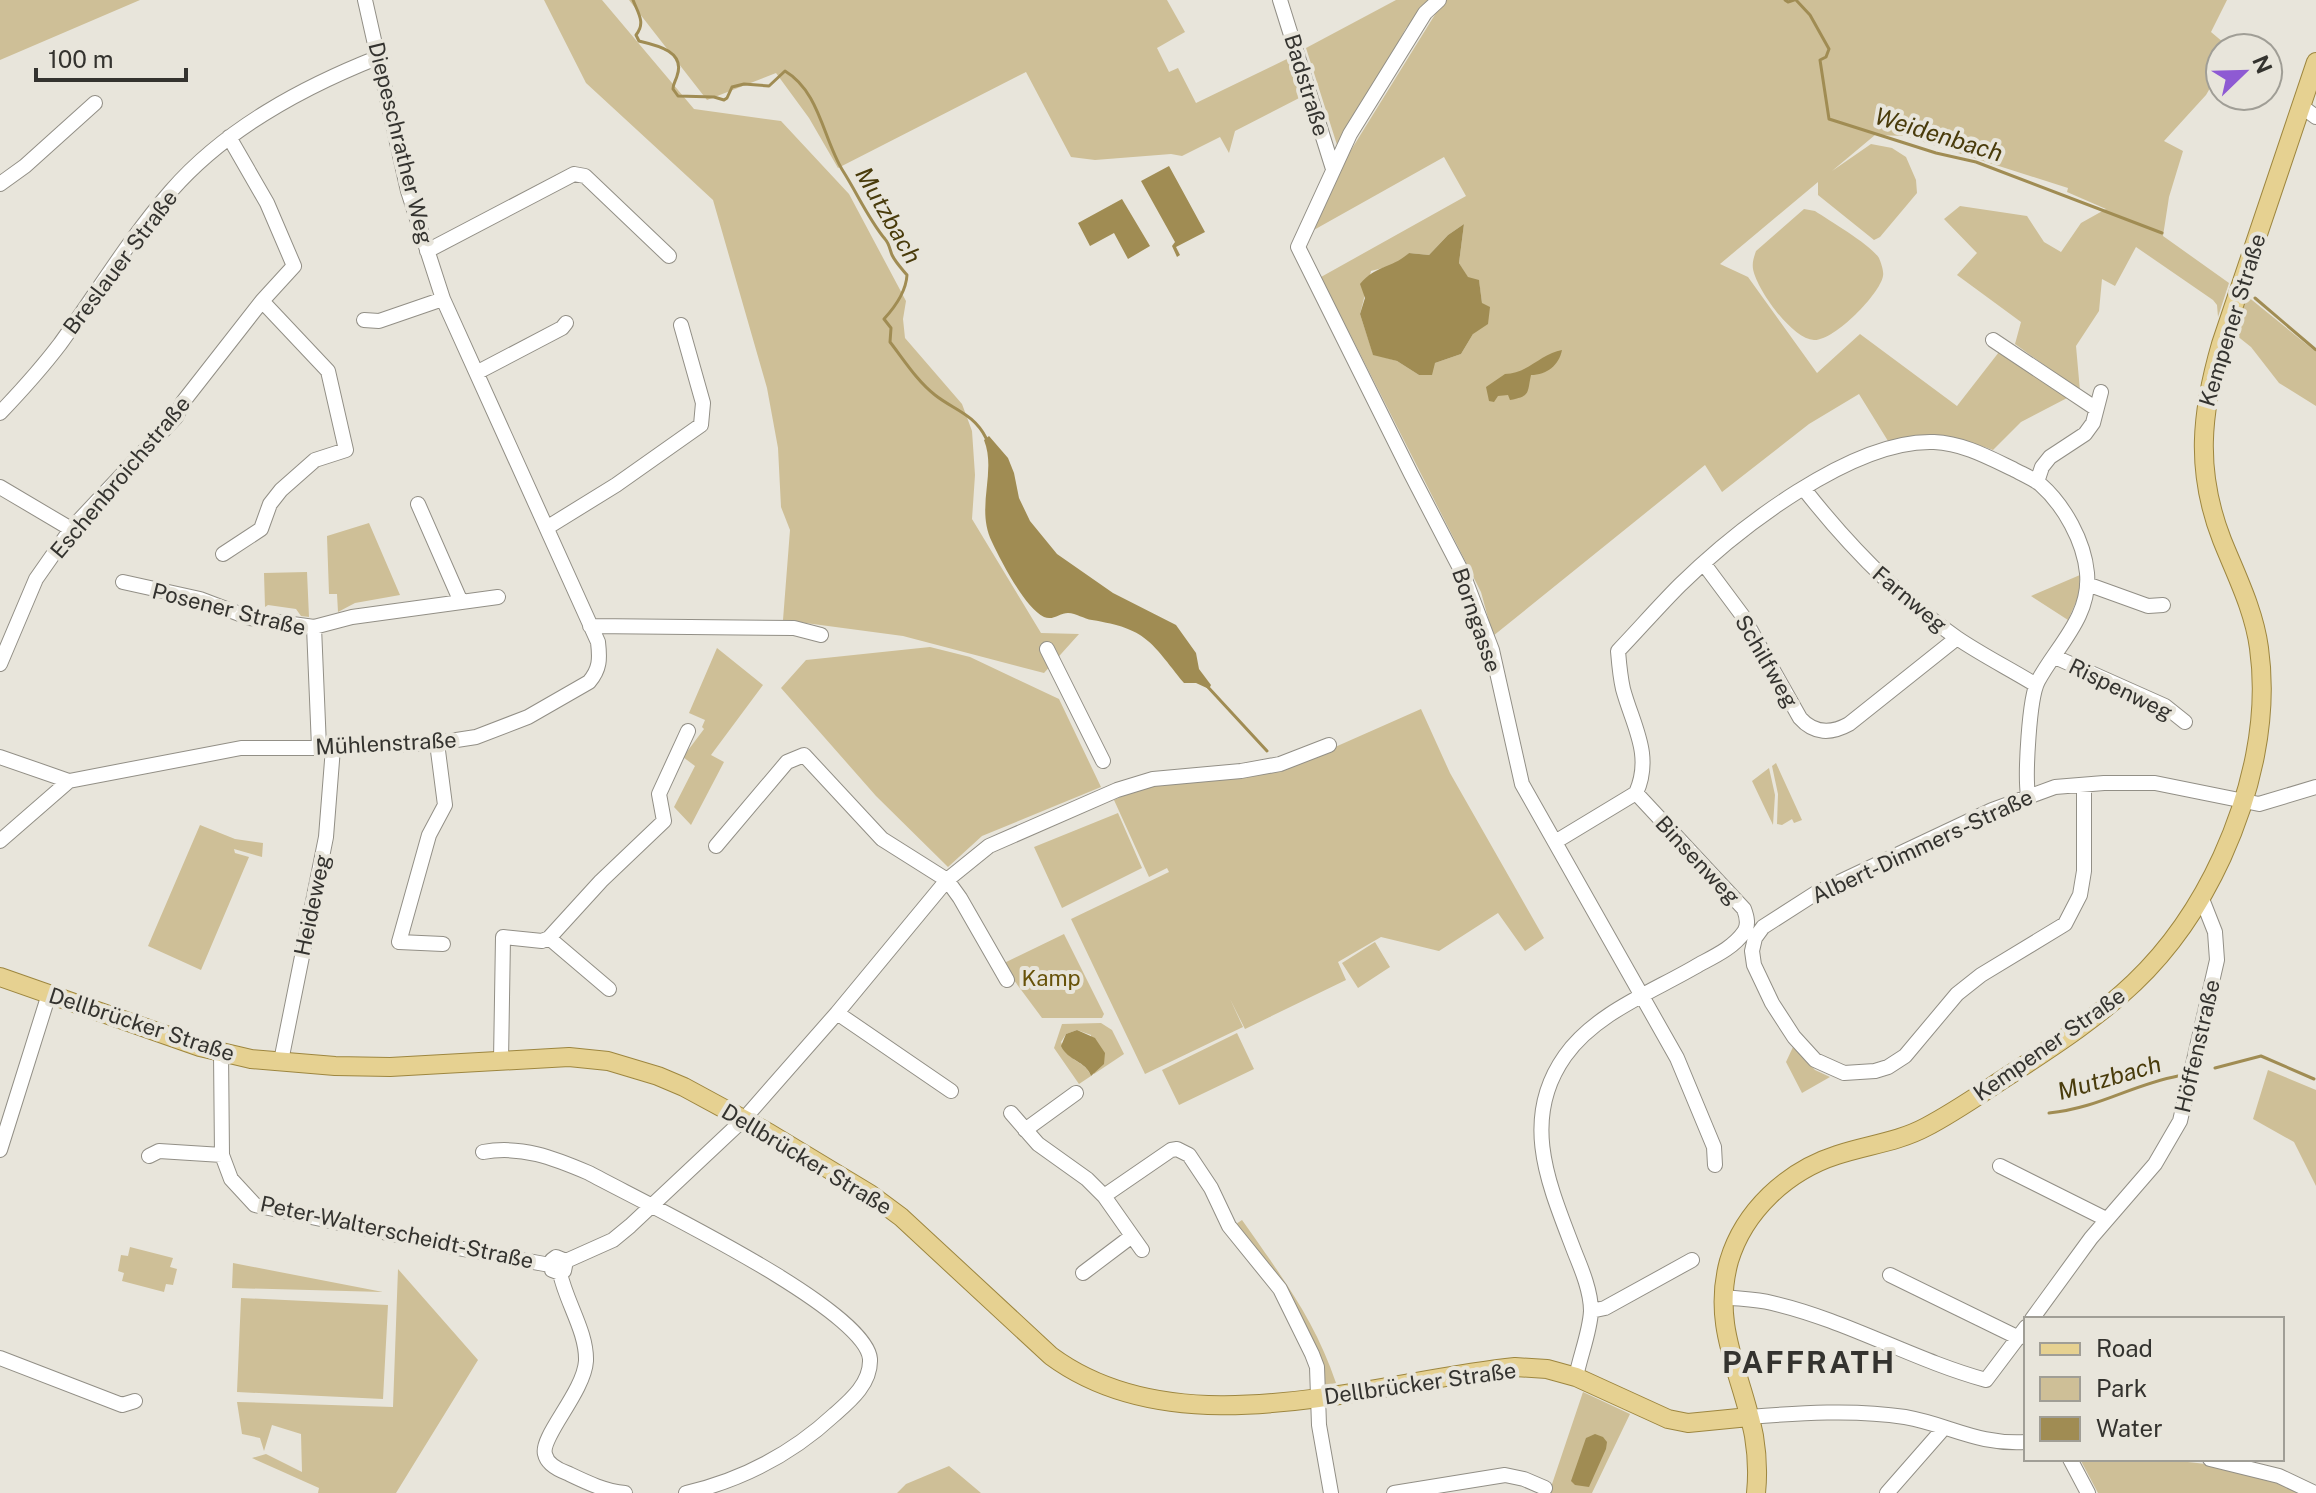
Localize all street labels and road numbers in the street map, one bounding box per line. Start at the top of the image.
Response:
street label: Badstraße [1279,31,1335,139]
street label: Diepeschrather Weg [363,39,439,247]
street label: Breslauer Straße [57,185,183,339]
street label: Kempener Straße [2193,231,2271,409]
street label: Eschenbroichstraße [45,391,195,563]
street label: Farnweg [1868,560,1952,638]
street label: Borngasse [1447,564,1507,676]
street label: Posener Straße [149,577,309,641]
street label: Schilfweg [1730,610,1804,712]
street label: Rispenweg [2065,653,2177,725]
street label: Mühlenstraße [315,726,457,760]
street label: Albert-Dimmers-Straße [1807,783,2037,909]
street label: Binsenweg [1650,810,1746,910]
street label: Heideweg [289,852,335,958]
street label: Höffenstraße [2169,977,2225,1115]
street label: Dellbrücker Straße [46,982,238,1066]
street label: Kempener Straße [1968,982,2130,1106]
street label: Dellbrücker Straße [717,1098,897,1220]
street label: Peter-Walterscheidt-Straße [258,1190,536,1274]
street label: Dellbrücker Straße [1322,1357,1518,1409]

